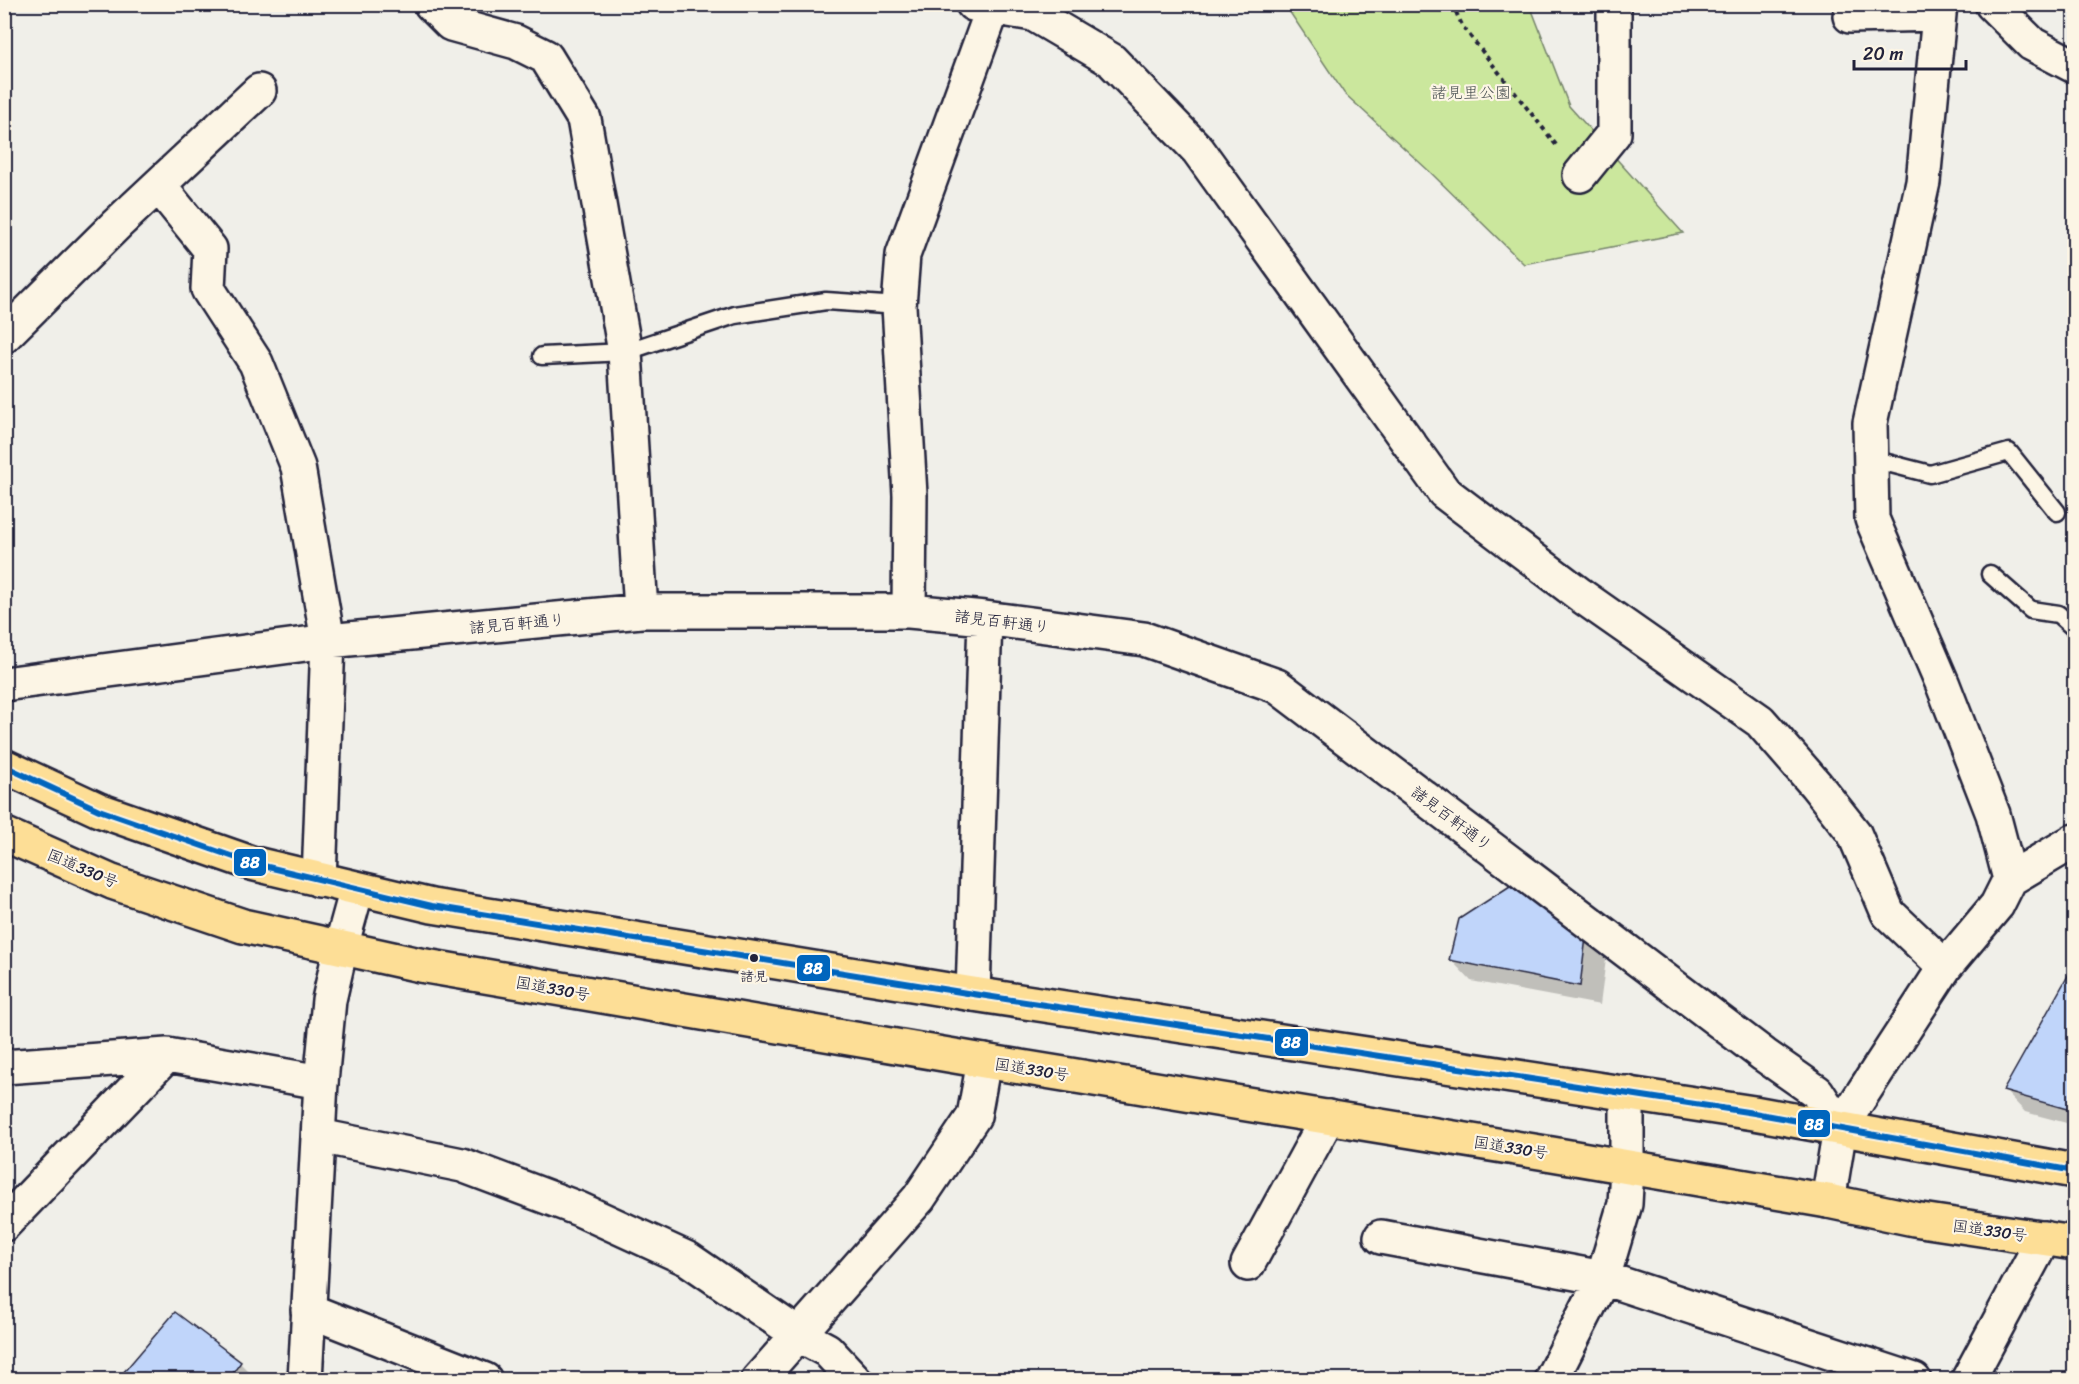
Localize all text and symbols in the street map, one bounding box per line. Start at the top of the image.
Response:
scale bar [1854,33,1966,71]
text: 20 m [1863,38,1903,70]
park label: 諸見里公園 [1431,78,1511,107]
street label: 諸見百軒通り [953,601,1051,642]
street label: 諸見百軒通り [468,605,566,642]
street label: 諸見百軒通り [1405,778,1499,859]
street label: 国道330号 [42,840,123,897]
line badge: 88 [233,848,267,877]
text: 88 [239,848,260,877]
marker: 諸見 [748,952,760,964]
line badge: 88 [796,954,831,982]
text: 88 [802,954,823,983]
place label: 諸見 [740,964,768,989]
street label: 国道330号 [513,968,593,1009]
line badge: 88 [1274,1028,1309,1057]
text: 88 [1280,1028,1301,1057]
street label: 国道330号 [992,1049,1072,1090]
line badge: 88 [1797,1109,1831,1138]
text: 88 [1803,1110,1824,1139]
street label: 国道330号 [1471,1127,1551,1168]
street label: 国道330号 [1950,1211,2029,1250]

